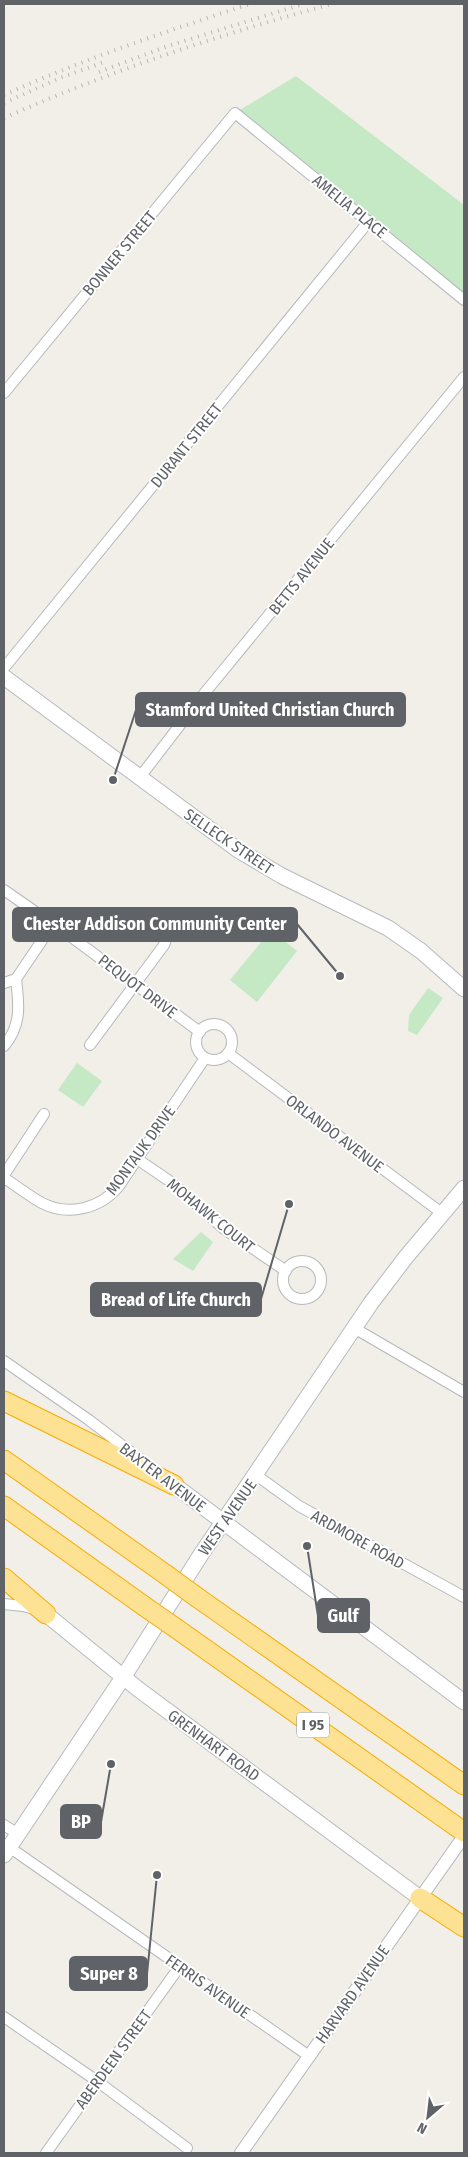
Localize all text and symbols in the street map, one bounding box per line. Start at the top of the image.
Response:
street label: AMELIA PLACE [309,171,391,242]
street label: BONNER STREET [79,207,161,299]
street label: DURANT STREET [147,399,227,491]
street label: BETTS AVENUE [265,534,338,618]
callout: Stamford United Christian Church [136,693,405,726]
text: Stamford United Christian Church [146,699,394,721]
street label: SELLECK STREET [181,805,277,879]
callout: Chester Addison Community Center [13,908,297,941]
text: Chester Addison Community Center [23,913,287,935]
street label: PEQUOT DRIVE [95,951,181,1022]
street label: ORLANDO AVENUE [282,1090,387,1176]
street label: MONTAUK DRIVE [102,1102,179,1198]
street label: MOHAWK COURT [163,1174,259,1257]
callout: Bread of Life Church [91,1283,261,1316]
text: Bread of Life Church [101,1289,251,1311]
street label: BAXTER AVENUE [116,1439,209,1516]
street label: WEST AVENUE [194,1476,261,1559]
street label: ARDMORE ROAD [308,1506,408,1573]
callout: Gulf [318,1599,369,1632]
text: Gulf [328,1605,360,1627]
street label: GRENHART ROAD [164,1706,263,1785]
road number: I 95 [297,1712,329,1738]
callout: BP [61,1805,101,1838]
text: BP [71,1811,91,1833]
street label: HARVARD AVENUE [312,1942,393,2047]
street label: FERRIS AVENUE [162,1950,253,2022]
callout: Super 8 [70,1957,147,1990]
text: Super 8 [80,1963,138,1985]
street label: ABERDEEN STREET [71,2006,156,2112]
north arrow [403,2092,453,2142]
text: N [414,2119,430,2138]

